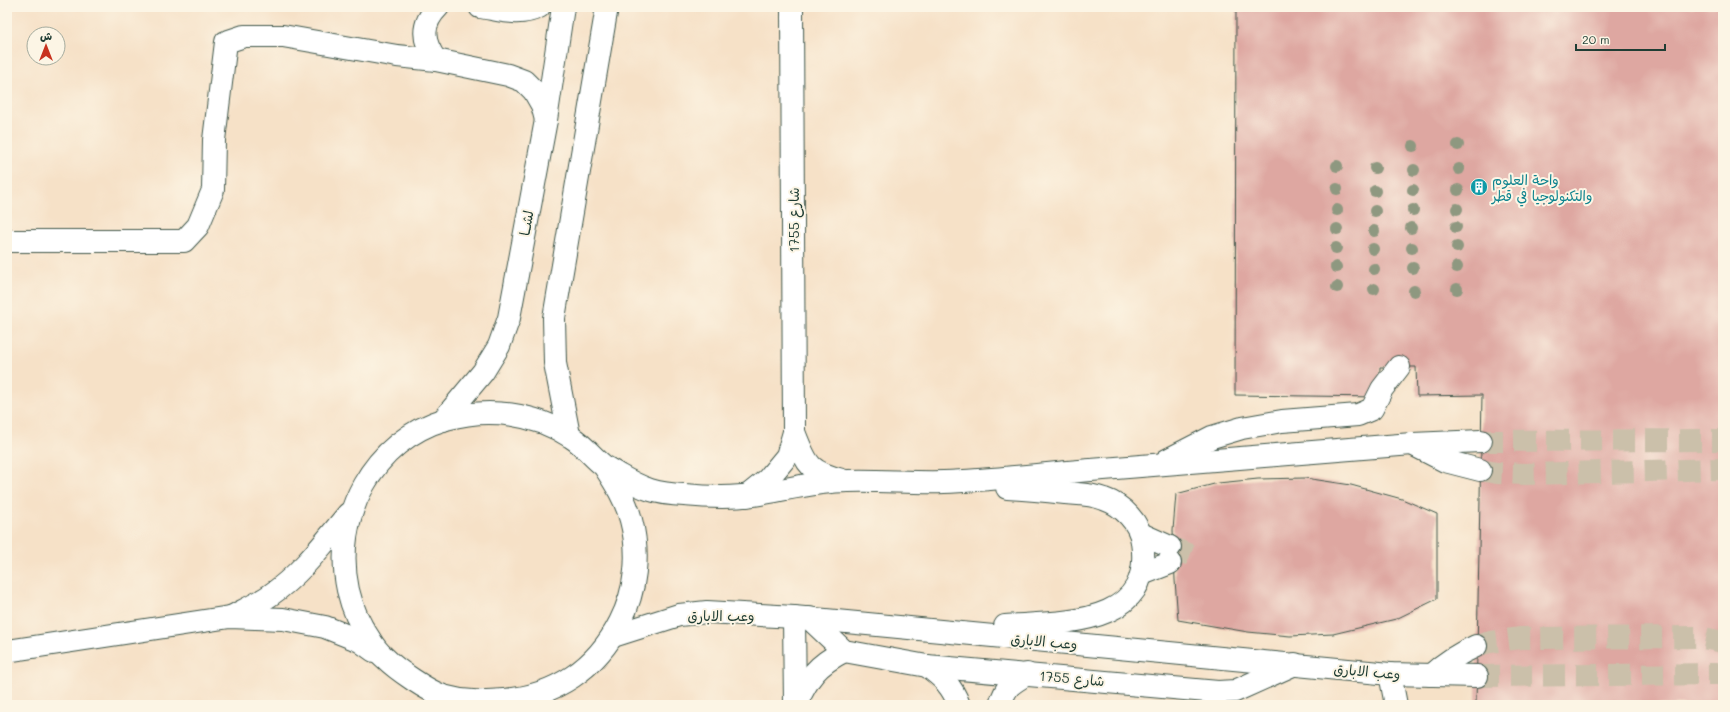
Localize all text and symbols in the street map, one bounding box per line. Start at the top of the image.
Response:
north arrow [26,26,66,66]
scale bar [1576,26,1665,52]
text: ش [40,28,52,43]
text: 20 m [1582,31,1610,47]
place label: واحة العلوم والتكنولوجيا في قطر [1491,170,1592,207]
building icon: واحة العلوم والتكنولوجيا في قطر [1469,177,1489,197]
street label: شارع 1755 [784,187,804,253]
street label: لشــا [514,209,538,237]
street label: وعب الابارق [688,606,754,625]
street label: وعب الابارق [1010,629,1078,653]
street label: وعب الابارق [1333,659,1401,683]
street label: شارع 1755 [1039,666,1105,691]

